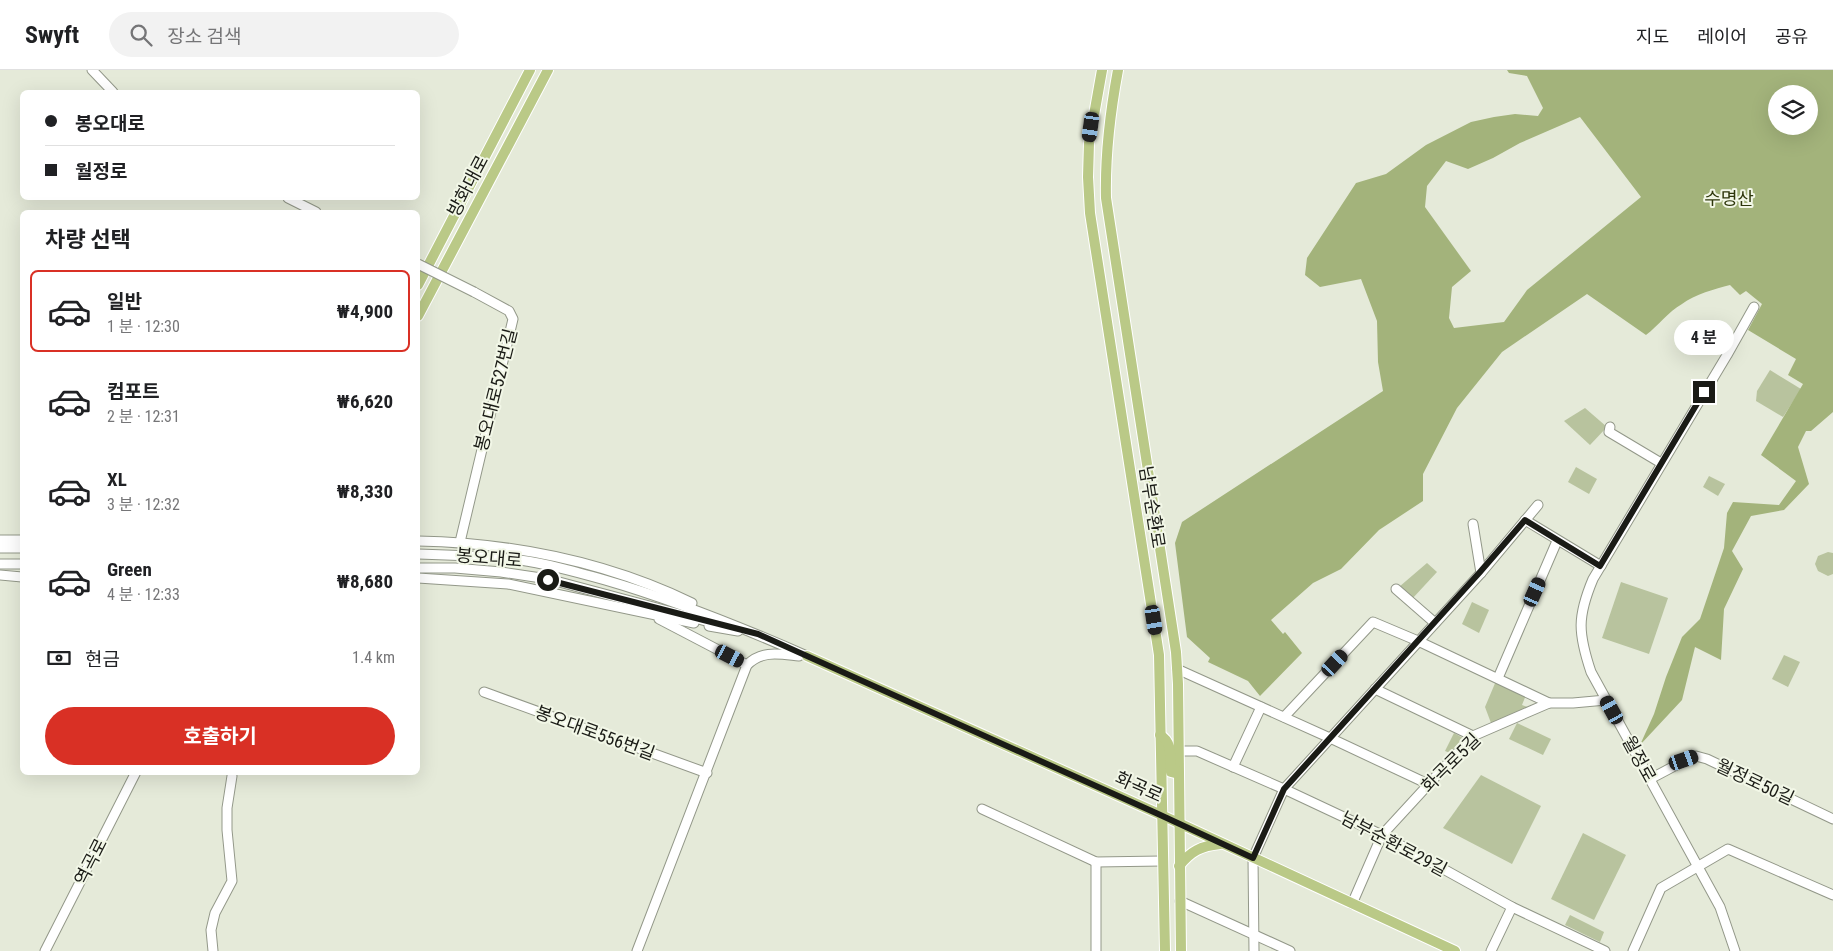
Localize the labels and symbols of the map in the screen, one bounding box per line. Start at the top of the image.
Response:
car [1081,111,1100,143]
street label: 방화대로 [443,152,492,220]
park label: 수명산 [1704,188,1754,209]
callout: 4 분 [1674,320,1734,354]
street label: 봉오대로527번길 [470,326,521,454]
route end [1693,381,1715,403]
street label: 남부순환로 [1136,464,1169,549]
street label: 봉오대로 [455,544,523,571]
route start [537,569,559,591]
car [1522,575,1547,609]
car [1144,604,1163,636]
car [713,643,746,669]
car [1319,647,1350,679]
car [1598,693,1625,727]
street label: 봉오대로556번길 [532,701,658,764]
street label: 화곡로5길 [1417,729,1485,797]
street label: 월정로 [1618,732,1661,786]
car [1667,748,1700,772]
street label: 월정로50길 [1713,754,1798,809]
street label: 화곡로 [1112,767,1166,806]
street label: 남부순환로29길 [1338,807,1451,880]
street label: 역곡로 [70,835,111,889]

